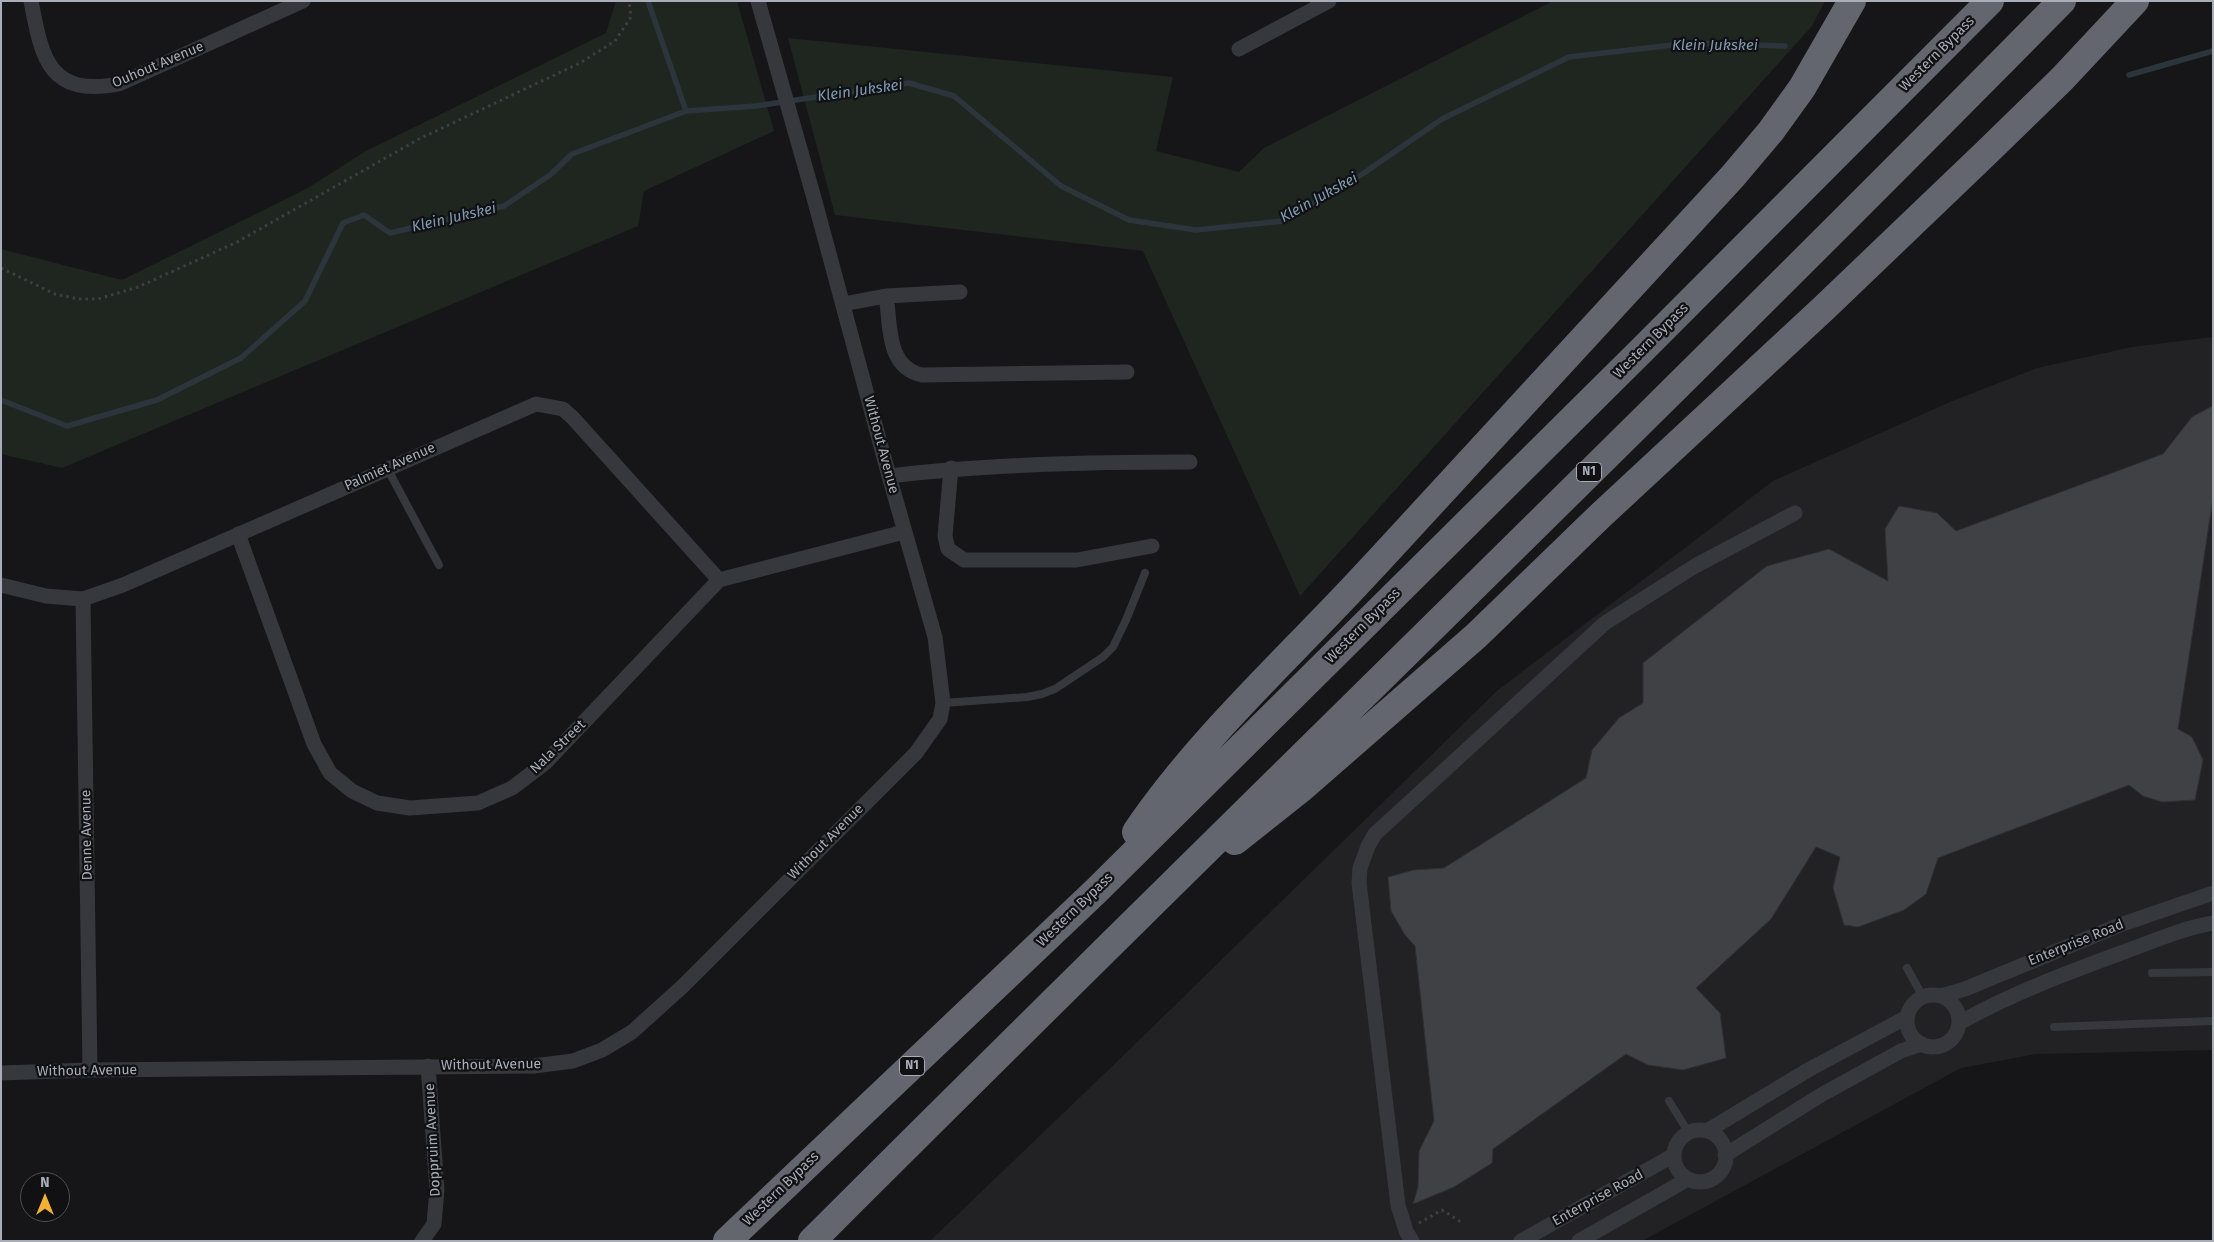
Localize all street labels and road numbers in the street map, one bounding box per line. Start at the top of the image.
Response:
street label: Western Bypass [1896,13,1978,95]
street label: Ouhout Avenue [110,38,206,92]
street label: Western Bypass [1610,300,1692,382]
street label: Without Avenue [860,394,902,496]
street label: Palmiet Avenue [342,439,438,495]
road number: N1 [1576,462,1602,482]
street label: Western Bypass [1322,585,1404,667]
street label: Nala Street [527,717,589,777]
street label: Denne Avenue [78,789,96,881]
street label: Without Avenue [785,801,867,883]
street label: Western Bypass [1033,869,1117,951]
street label: Enterprise Road [2026,916,2126,970]
street label: Without Avenue [441,1056,541,1074]
road number: N1 [900,1056,924,1076]
street label: Without Avenue [37,1062,137,1080]
street label: Doppruim Avenue [422,1083,444,1197]
street label: Western Bypass [739,1148,823,1230]
street label: Enterprise Road [1550,1166,1646,1230]

